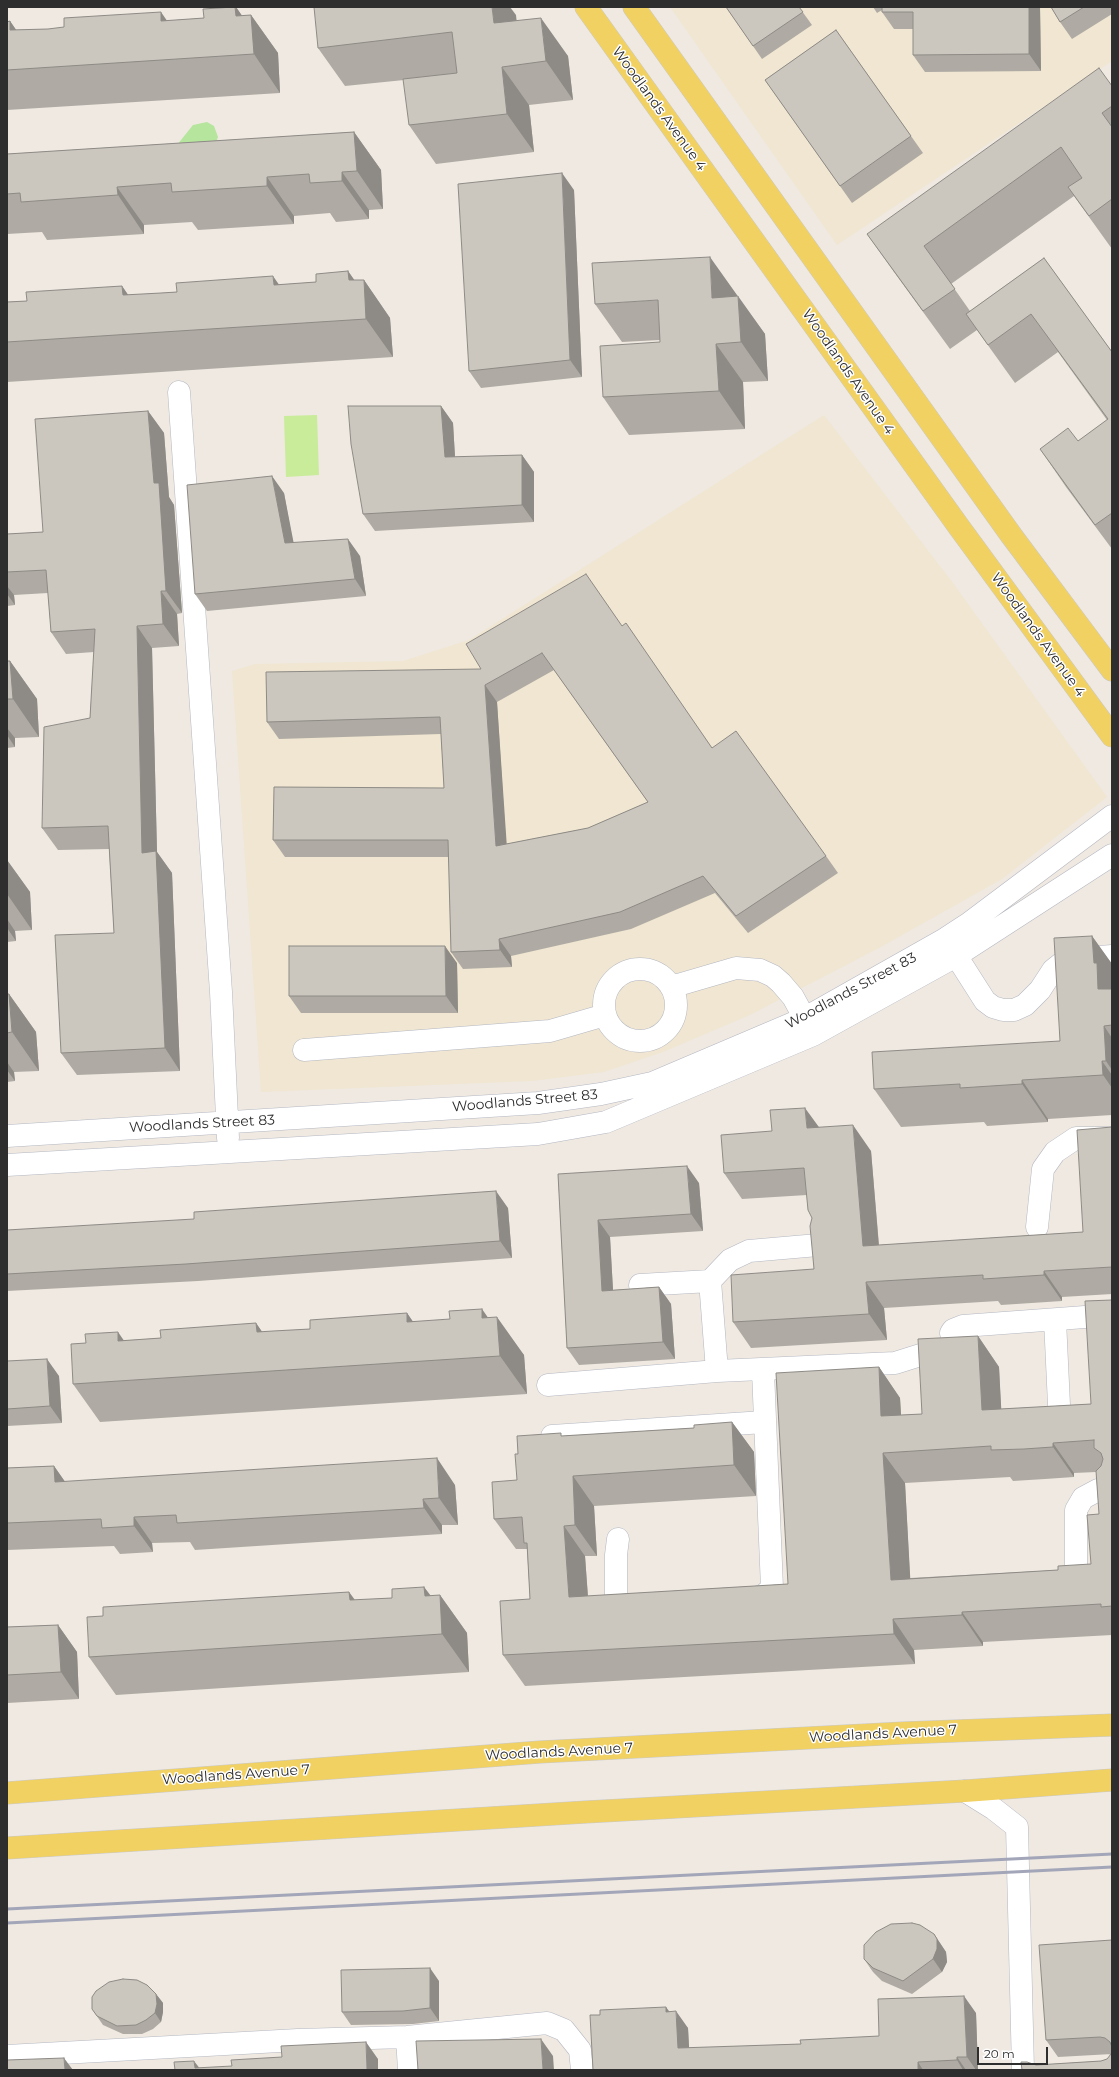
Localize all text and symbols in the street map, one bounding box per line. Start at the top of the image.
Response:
street label: Woodlands Avenue 4 [608,44,710,174]
street label: Woodlands Avenue 4 [798,306,898,438]
street label: Woodlands Avenue 4 [987,570,1089,700]
street label: Woodlands Street 83 [783,949,919,1033]
street label: Woodlands Street 83 [451,1086,599,1116]
street label: Woodlands Street 83 [129,1112,275,1136]
street label: Woodlands Avenue 7 [809,1722,957,1746]
street label: Woodlands Avenue 7 [485,1740,633,1764]
street label: Woodlands Avenue 7 [162,1761,310,1789]
scale bar [979,2039,1050,2065]
text: 20 m [984,2046,1015,2061]

